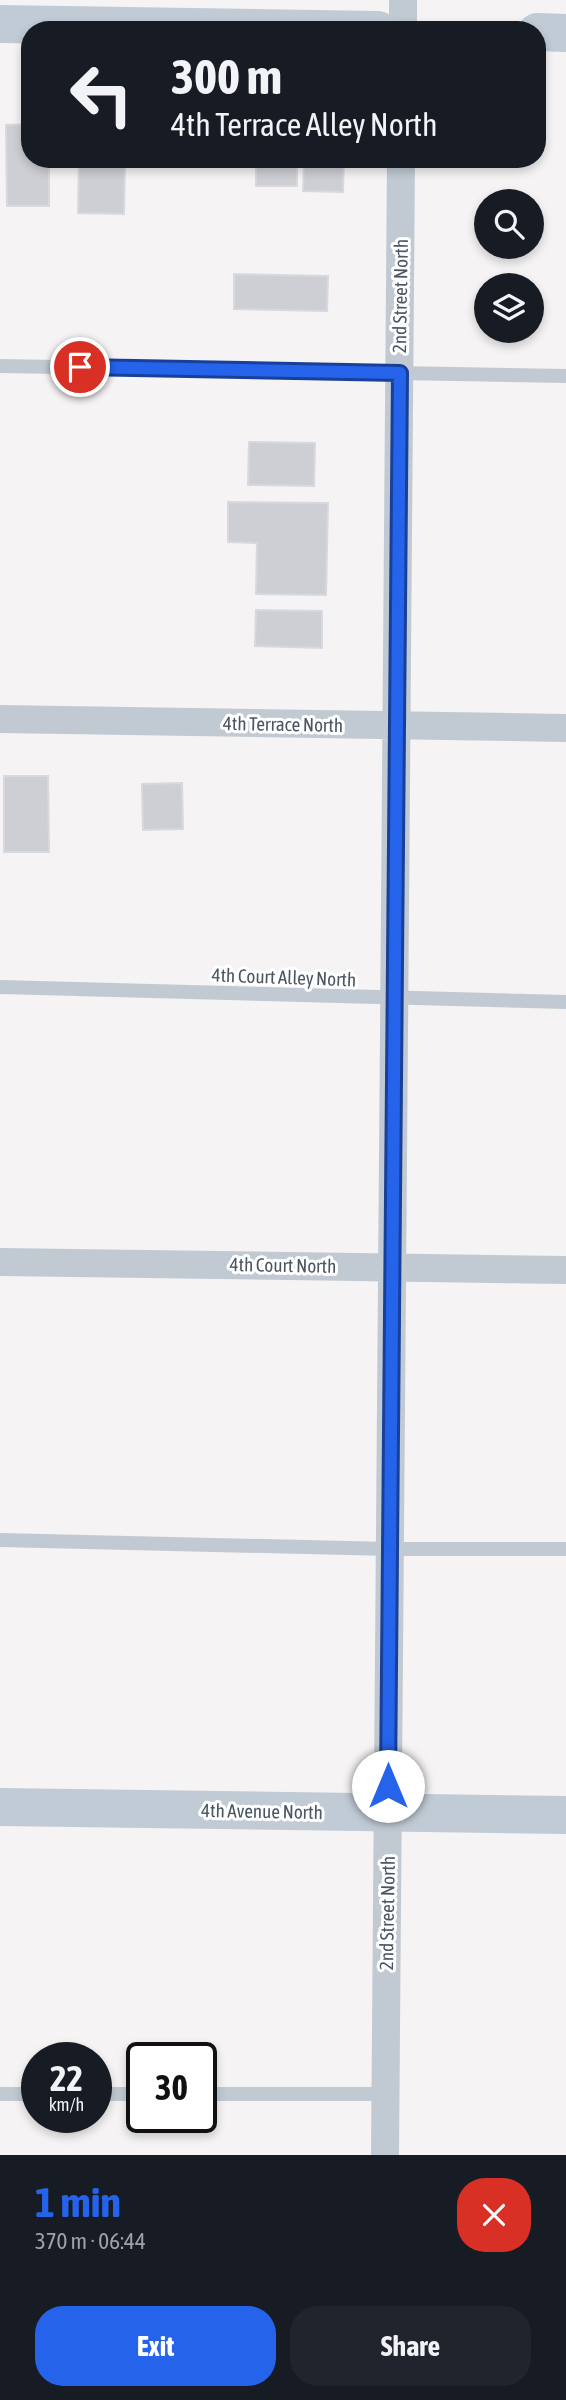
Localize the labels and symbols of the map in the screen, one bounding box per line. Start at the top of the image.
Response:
street label: 2nd Street North [388,239,412,353]
pin [50,337,110,397]
street label: 4th Terrace North [223,712,343,736]
street label: 4th Court Alley North [211,963,357,991]
street label: 4th Court North [230,1253,336,1277]
position arrow [351,1749,425,1823]
street label: 4th Avenue North [201,1799,323,1823]
street label: 2nd Street North [375,1856,399,1970]
speed limit sign: 30 [126,2042,217,2133]

